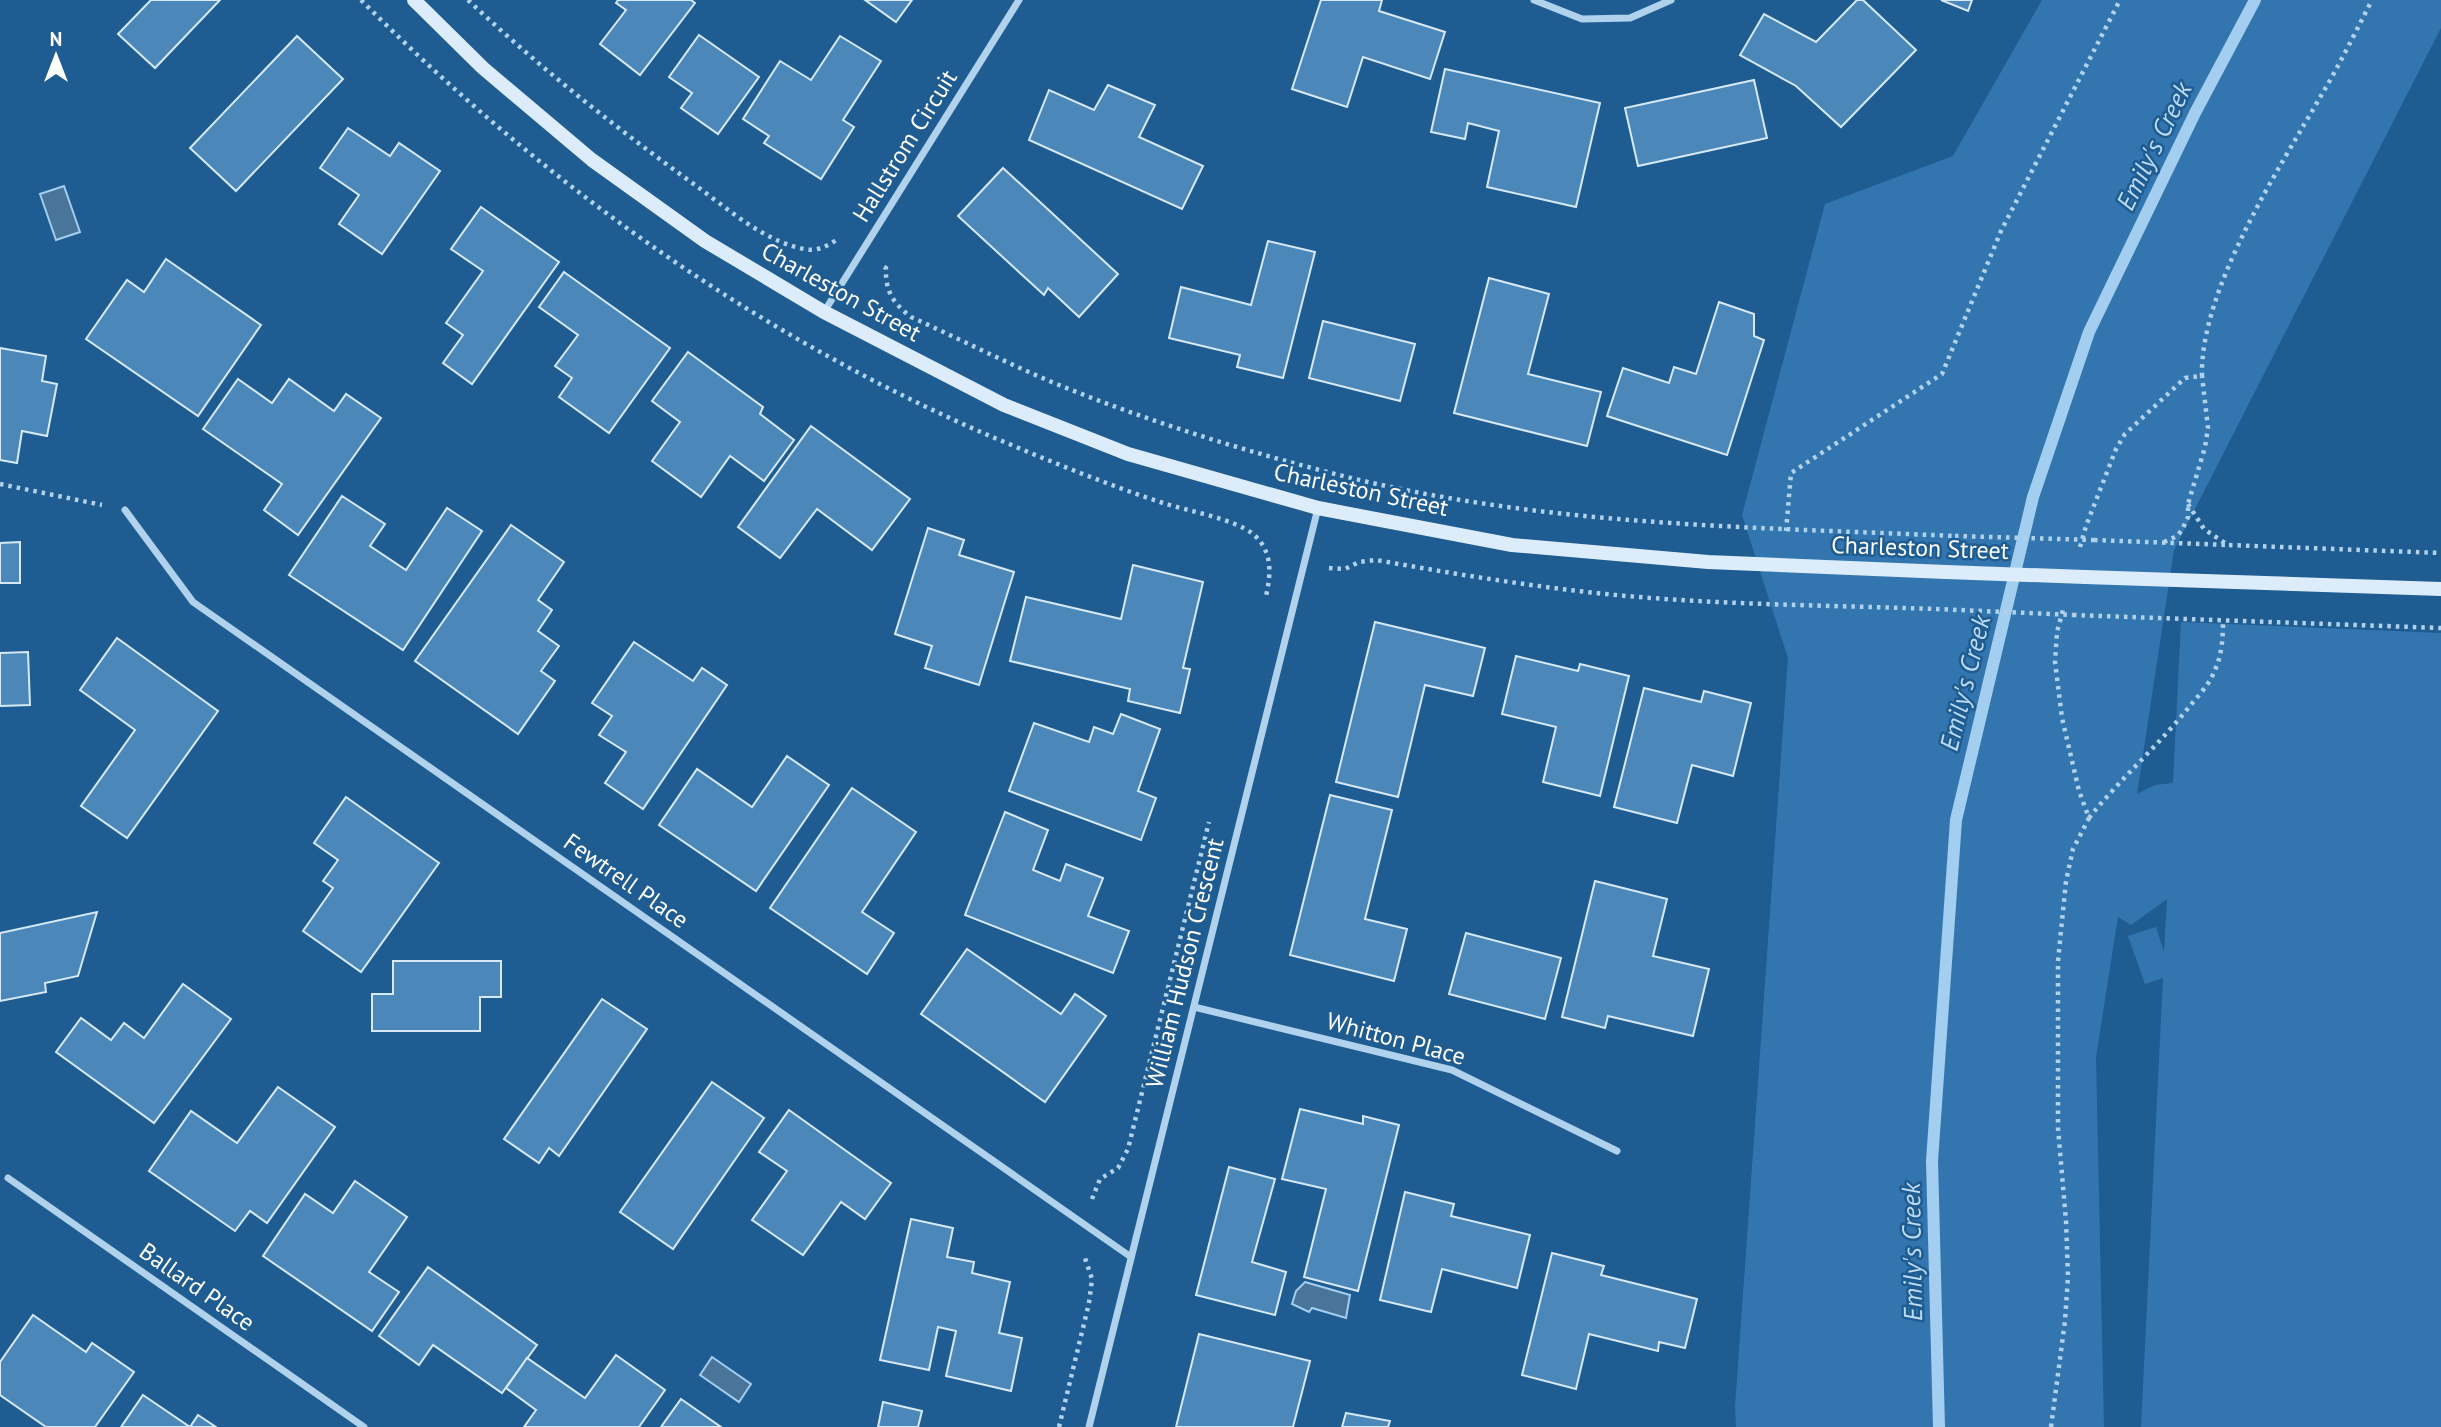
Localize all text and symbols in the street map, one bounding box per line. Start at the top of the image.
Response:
north arrow [21,21,91,91]
text: N [50,27,62,51]
street label: Hallstrom Circuit [845,64,964,228]
water label: Emily's Creek [2108,75,2199,215]
street label: Charleston Street [756,235,927,348]
street label: Charleston Street [1271,456,1451,523]
street label: Charleston Street [1831,529,2009,566]
water label: Emily's Creek [1932,610,1998,754]
street label: Fewtrell Place [558,826,695,935]
street label: William Hudson Crescent [1138,835,1231,1091]
street label: Whitton Place [1323,1005,1469,1072]
water label: Emily's Creek [1894,1181,1929,1321]
street label: Ballard Place [133,1235,261,1338]

